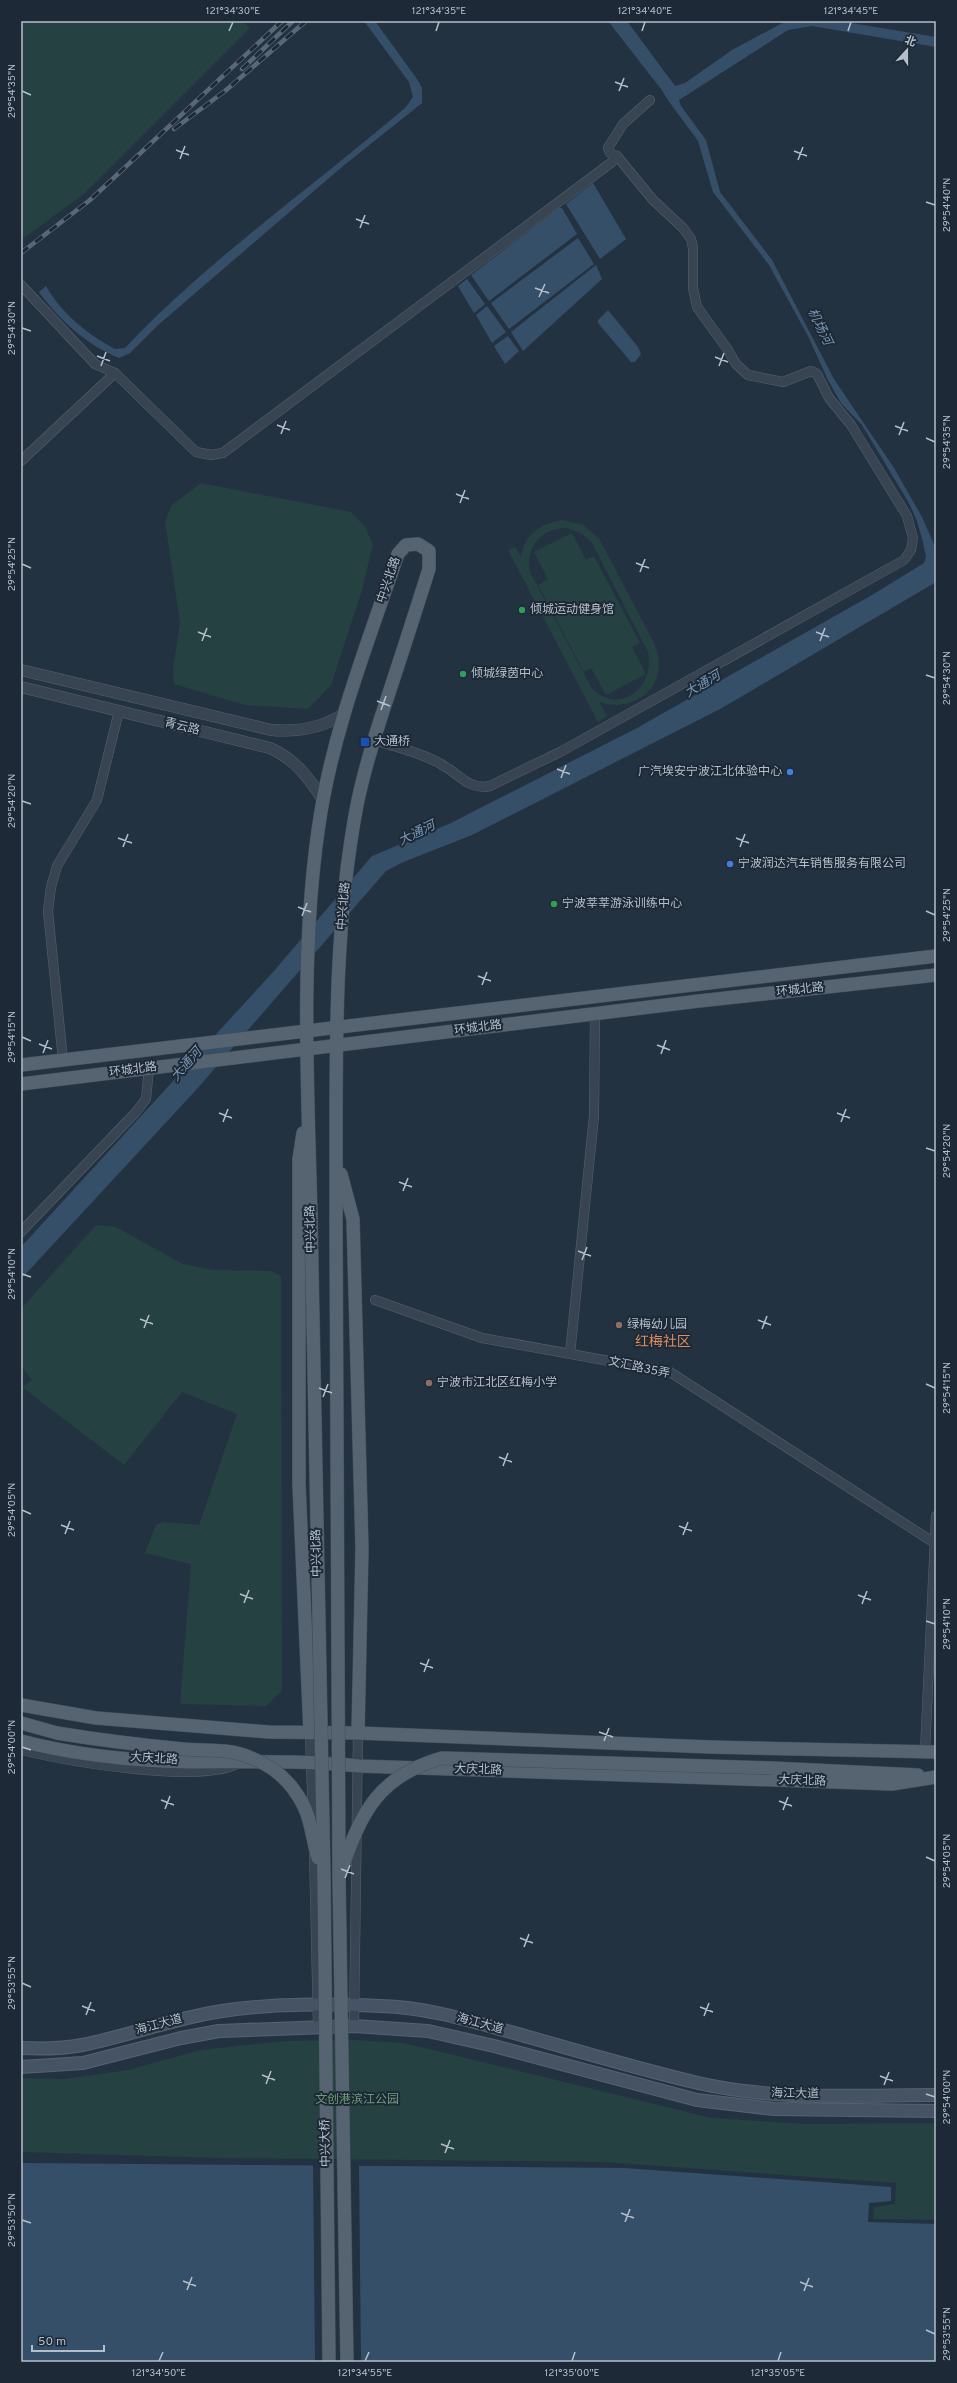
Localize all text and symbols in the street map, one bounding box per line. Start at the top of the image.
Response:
text: 121°34'30"E [206,5,260,18]
text: 121°34'35"E [412,5,466,18]
text: 121°34'40"E [618,5,672,18]
text: 121°34'45"E [824,5,878,18]
north arrow [887,30,927,70]
text: 北 [903,33,918,50]
text: 29°54'35"N [6,64,19,118]
text: 29°54'40"N [941,178,954,232]
text: 29°54'30"N [6,301,19,355]
water label: 机场河 [803,306,836,351]
text: 29°54'35"N [941,415,954,469]
text: 29°54'25"N [6,537,19,591]
street label: 中兴北路 [374,555,404,605]
place label: 倾城运动健身馆 [530,602,614,618]
marker: 倾城运动健身馆 [517,605,527,615]
text: 29°54'30"N [941,651,954,705]
place label: 倾城绿茵中心 [471,666,543,682]
water label: 大通河 [682,667,726,702]
marker: 倾城绿茵中心 [458,669,468,679]
street label: 青云路 [163,715,201,739]
place label: 大通桥 [374,734,410,750]
marker: 大通桥 [359,736,371,748]
place label: 广汽埃安宁波江北体验中心 [638,764,782,780]
marker: 广汽埃安宁波江北体验中心 [785,767,795,777]
text: 29°54'20"N [6,774,19,828]
water label: 大通河 [396,817,441,850]
place label: 宁波润达汽车销售服务有限公司 [738,856,906,872]
marker: 宁波润达汽车销售服务有限公司 [725,859,735,869]
street label: 中兴北路 [334,881,354,931]
text: 29°54'25"N [941,888,954,942]
place label: 宁波莘莘游泳训练中心 [562,896,682,912]
marker: 宁波莘莘游泳训练中心 [549,899,559,909]
street label: 环城北路 [775,980,825,1000]
text: 29°54'15"N [6,1011,19,1063]
street label: 环城北路 [453,1017,503,1039]
water label: 大通河 [168,1043,208,1085]
street label: 环城北路 [108,1059,158,1081]
text: 29°54'20"N [941,1124,954,1178]
street label: 中兴北路 [303,1205,319,1253]
text: 29°54'10"N [6,1248,19,1300]
place label: 绿梅幼儿园 [627,1317,687,1333]
marker: 绿梅幼儿园 [614,1320,624,1330]
district label: 红梅社区 [635,1334,691,1351]
street label: 文汇路35弄 [607,1354,671,1382]
text: 29°54'15"N [941,1362,954,1414]
place label: 宁波市江北区红梅小学 [437,1375,557,1391]
marker: 宁波市江北区红梅小学 [424,1378,434,1388]
text: 29°54'05"N [6,1483,19,1537]
street label: 中兴北路 [309,1529,325,1577]
text: 29°54'10"N [941,1598,954,1650]
text: 29°54'00"N [6,1720,19,1774]
street label: 大庆北路 [129,1749,179,1769]
street label: 大庆北路 [454,1761,502,1779]
street label: 大庆北路 [778,1772,826,1790]
text: 29°54'05"N [941,1834,954,1888]
text: 29°53'55"N [6,1956,19,2010]
street label: 海江大道 [455,2010,505,2038]
street label: 海江大道 [134,2011,184,2039]
text: 29°54'00"N [941,2070,954,2124]
street label: 海江大道 [771,2086,819,2102]
park label: 文创港滨江公园 [315,2092,399,2108]
street label: 中兴大桥 [318,2119,334,2167]
text: 29°53'50"N [6,2193,19,2247]
text: 29°53'55"N [941,2307,954,2361]
scale bar [32,2327,104,2353]
text: 50 m [38,2334,66,2350]
text: 121°34'50"E [132,2367,186,2380]
text: 121°34'55"E [338,2367,392,2380]
text: 121°35'00"E [545,2367,599,2380]
text: 121°35'05"E [751,2367,805,2380]

